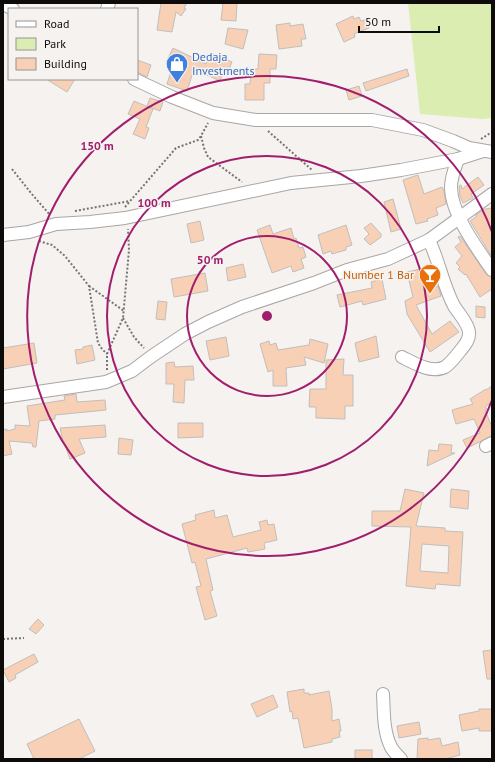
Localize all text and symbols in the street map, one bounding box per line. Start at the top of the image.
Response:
legend [8,8,138,80]
scale bar [359,8,439,34]
text: 50 m [365,14,391,29]
text: Road [44,16,69,31]
text: Park [44,36,66,51]
place label: Dedaja Investments [192,49,254,78]
shop icon: Dedaja Investments [164,51,190,84]
text: Building [44,56,87,71]
text: 150 m [80,138,114,153]
text: 100 m [137,195,171,210]
text: 50 m [197,252,223,267]
bar icon: Number 1 Bar [417,262,443,295]
place label: Number 1 Bar [343,267,414,282]
centre of rings [260,309,274,323]

